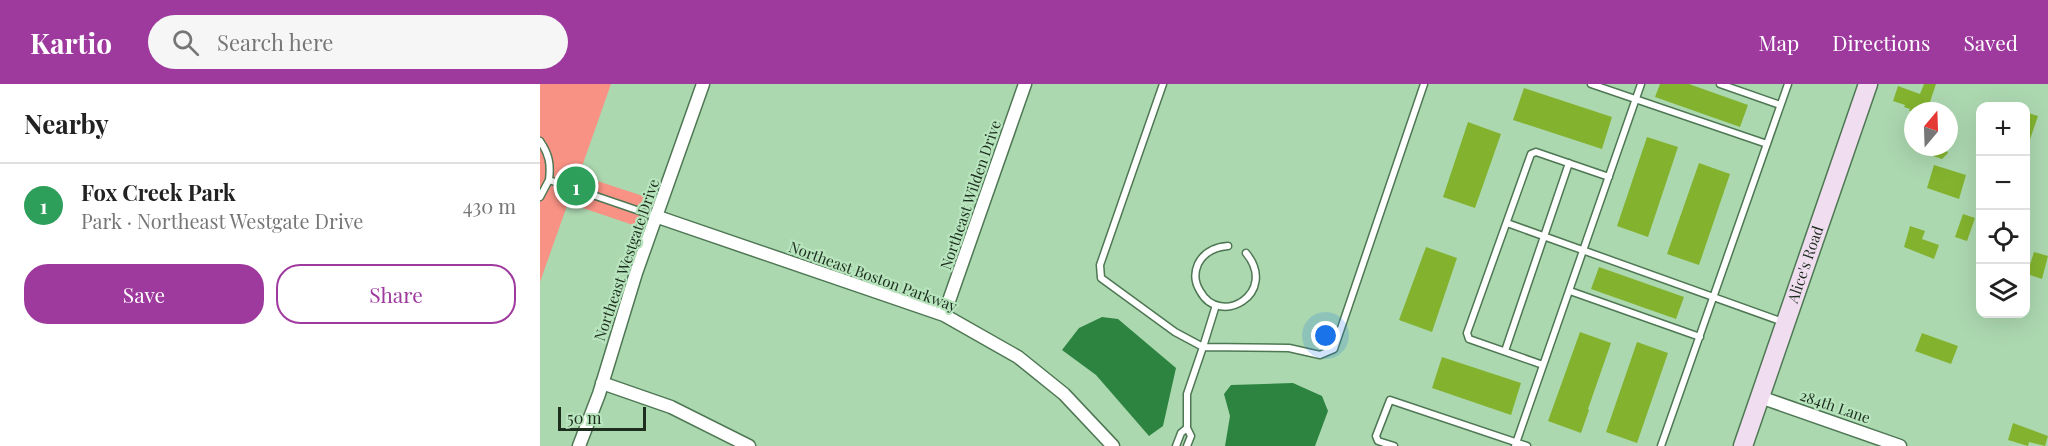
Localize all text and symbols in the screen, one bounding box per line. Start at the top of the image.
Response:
search box [148,15,568,69]
text: Kartio [30,24,112,61]
icon: search [169,26,202,59]
text: Search here [217,27,333,57]
text: Map [1758,28,1799,56]
text: Directions [1832,28,1930,56]
text: Saved [1963,28,2018,56]
north arrow [1904,102,1958,156]
map controls [1976,102,2030,318]
button: + [1976,102,2030,156]
text: Nearby [24,106,109,141]
street label: Northeast Wilden Drive [935,117,1005,272]
button: − [1976,156,2030,210]
pin: 1 [556,164,596,208]
street label: Northeast Westgate Drive [589,176,663,343]
text: Fox Creek Park [81,177,236,207]
text: 1 [40,192,47,219]
text: 430 m [463,192,516,219]
text: Park · Northeast Westgate Drive [81,207,363,234]
button: locate [1976,210,2030,264]
street label: Alice's Road [1782,223,1827,306]
street label: Northeast Boston Parkway [786,236,961,316]
button: Save [24,264,264,324]
button: Share [276,264,516,324]
button: layers [1976,264,2030,318]
your location [1311,321,1340,350]
street label: 284th Lane [1798,385,1873,427]
scale bar [558,404,646,432]
text: 50 m [567,407,601,428]

